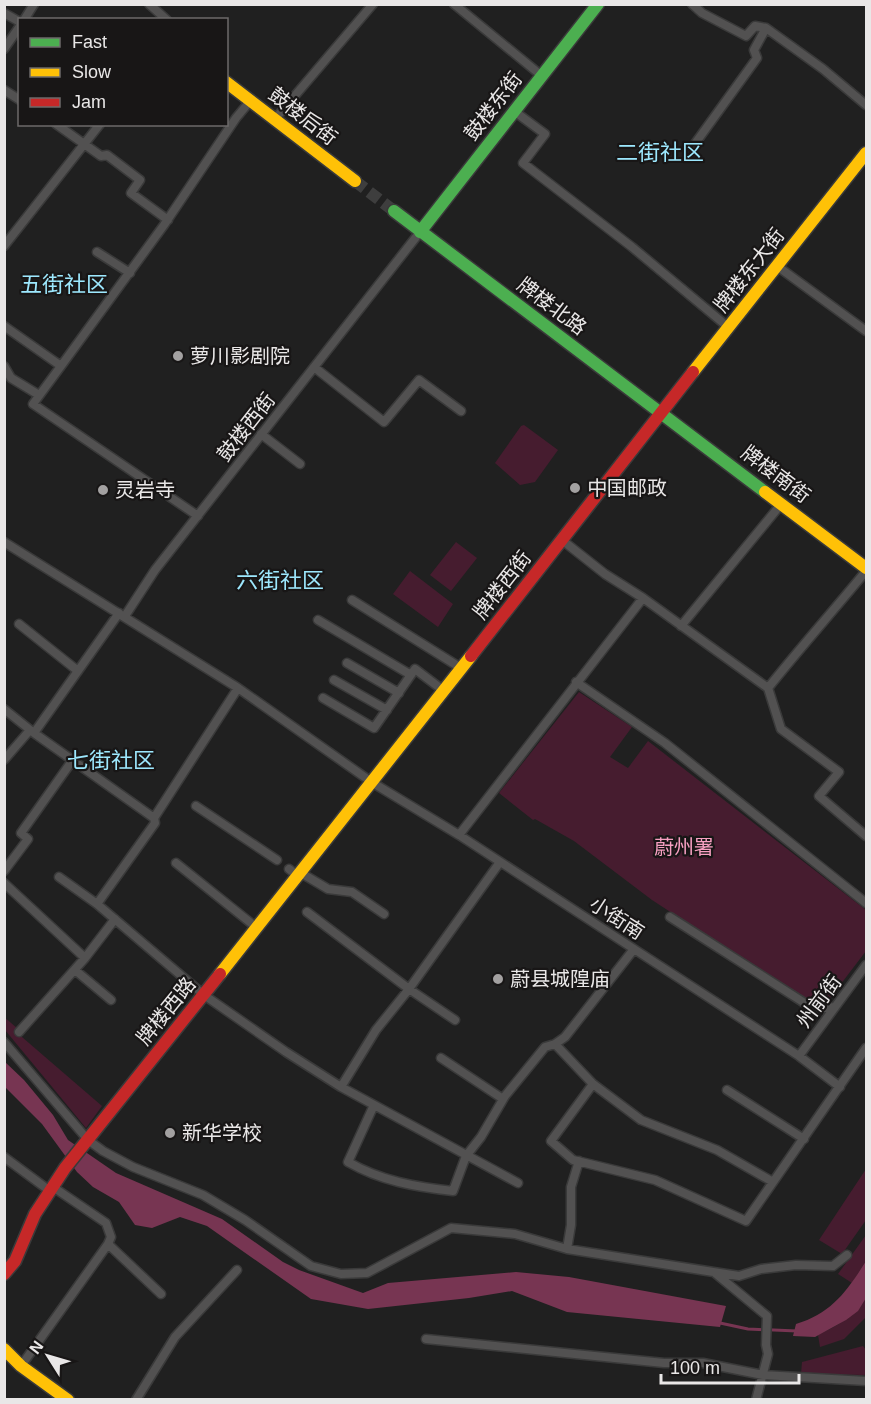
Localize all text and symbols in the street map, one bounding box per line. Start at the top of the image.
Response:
legend [18,18,228,126]
text: Fast [72,32,107,52]
text: Slow [72,62,112,82]
street label: 鼓楼东街 [460,68,526,144]
street label: 鼓楼后街 [265,83,341,149]
text: Jam [72,92,106,112]
district label: 二街社区 [616,140,704,165]
street label: 牌楼东大街 [710,224,788,316]
district label: 五街社区 [20,272,108,297]
street label: 牌楼北路 [513,273,591,339]
place label: 萝川影剧院 [190,345,290,367]
marker: 萝川影剧院 [171,349,185,363]
street label: 鼓楼西街 [213,389,279,465]
street label: 牌楼南街 [737,441,815,507]
place label: 中国邮政 [587,477,667,499]
place label: 灵岩寺 [115,479,175,501]
marker: 中国邮政 [568,481,582,495]
marker: 灵岩寺 [96,483,110,497]
street label: 牌楼西街 [469,547,535,623]
district label: 六街社区 [236,568,324,593]
district label: 七街社区 [67,748,155,773]
park label: 蔚州署 [654,836,714,858]
street label: 小街南 [586,892,648,944]
place label: 蔚县城隍庙 [510,968,610,990]
street label: 州前街 [792,970,846,1032]
marker: 蔚县城隍庙 [491,972,505,986]
street label: 牌楼西路 [132,973,200,1049]
place label: 新华学校 [182,1122,262,1144]
marker: 新华学校 [163,1126,177,1140]
north arrow [18,1326,78,1386]
text: N [26,1338,47,1357]
scale bar [661,1347,799,1385]
text: 100 m [670,1358,720,1378]

